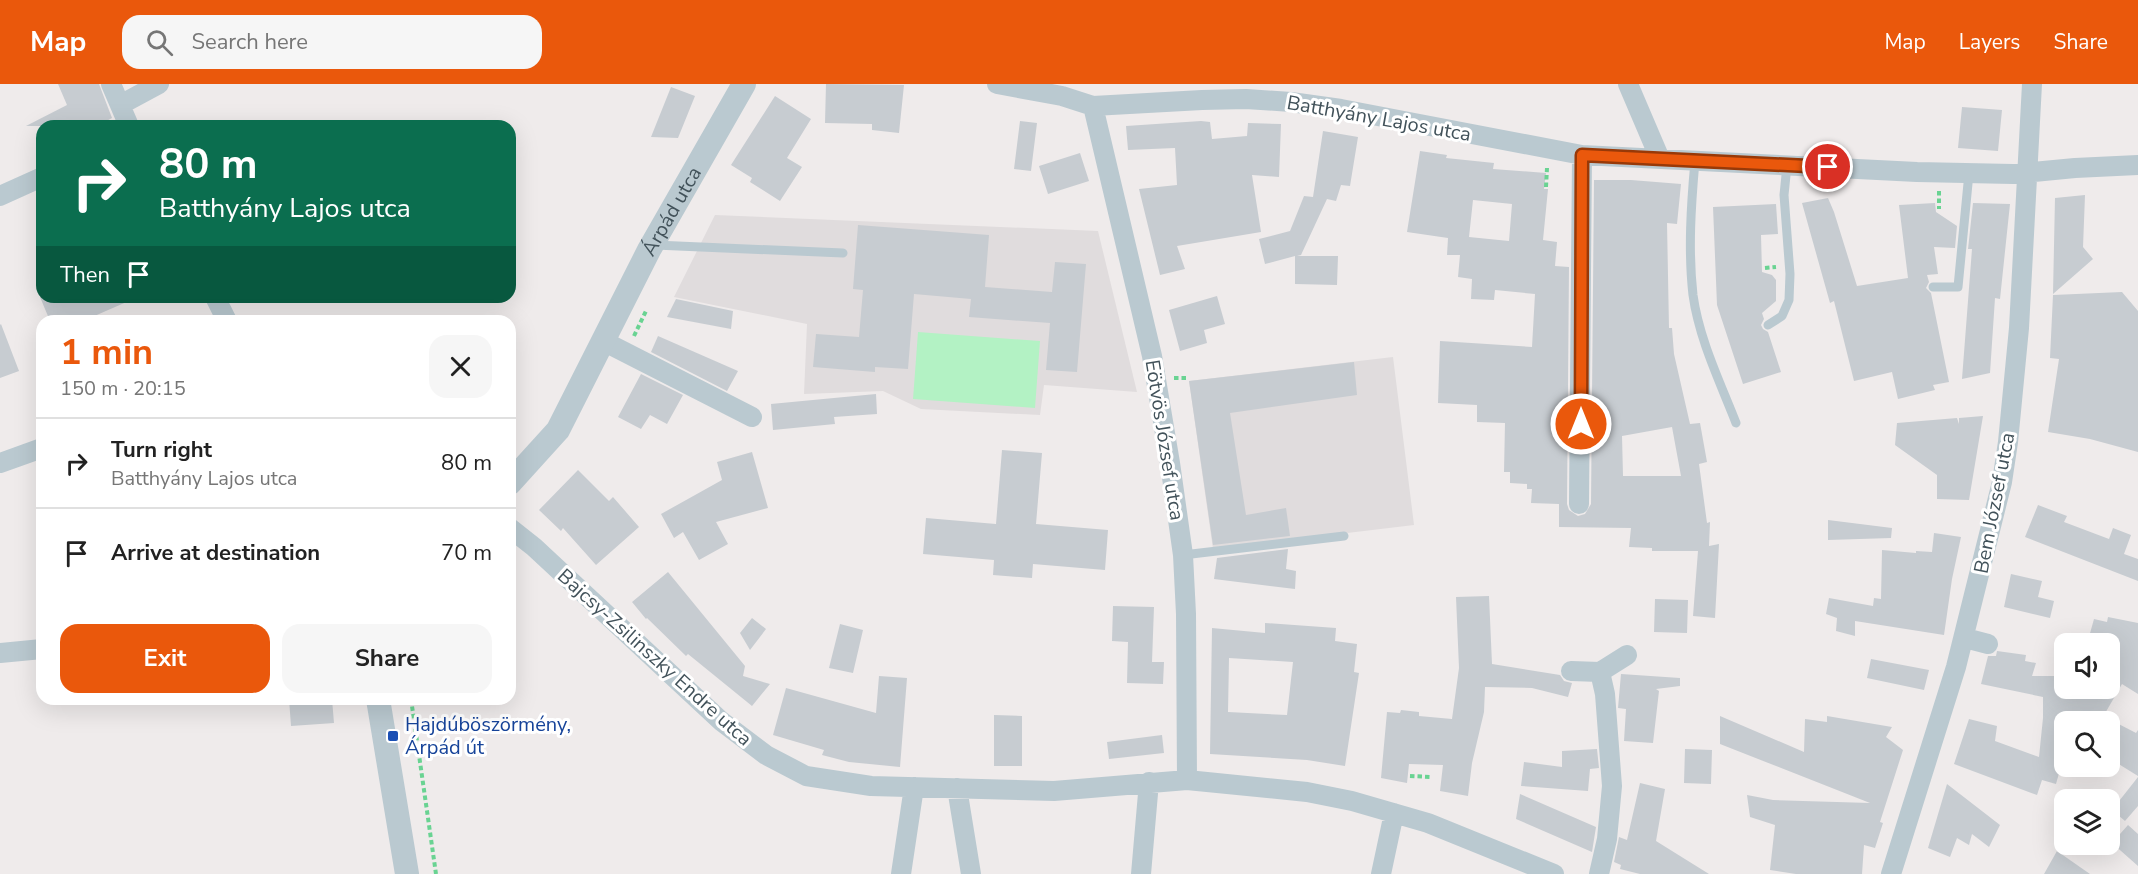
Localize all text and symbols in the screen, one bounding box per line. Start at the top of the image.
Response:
search box [122,15,542,69]
text: Map [30,23,86,61]
icon: search [143,26,176,59]
text: Search here [191,27,308,57]
text: Map [1884,28,1926,56]
text: Layers [1959,28,2020,56]
text: Share [2053,28,2108,56]
street label: Batthyány Lajos utca [1285,89,1473,148]
text: 80 m [159,136,258,193]
pin [1802,141,1853,192]
icon: right [60,144,138,222]
icon: arrive [1811,150,1844,183]
street label: Árpád utca [635,162,708,261]
text: Batthyány Lajos utca [159,190,411,227]
icon: arrive [122,258,155,291]
text: Then [60,260,110,290]
text: 1 min [60,328,153,377]
button: close [429,335,492,398]
street label: Eötvös József utca [1138,358,1191,522]
text: 150 m · 20:15 [60,375,186,402]
position arrow [1549,392,1613,456]
street label: Bem József utca [1968,430,2021,576]
text: Turn right [111,435,212,465]
icon: right [60,447,93,480]
text: 80 m [441,448,492,478]
text: Batthyány Lajos utca [111,465,297,492]
icon: arrive [60,537,93,570]
text: Arrive at destination [111,538,320,568]
text: 70 m [441,538,492,568]
street label: Bajcsy-Zsilinszky Endre utca [552,563,758,752]
button: Exit [60,624,270,693]
button: Share [282,624,492,693]
map controls [2054,633,2120,855]
button: sound [2054,633,2120,699]
place label: Hajdúböszörmény, Árpád út [405,711,571,761]
button: search [2054,711,2120,777]
marker: Hajdúböszörmény, Árpád út [386,729,400,743]
button: layers [2054,789,2120,855]

